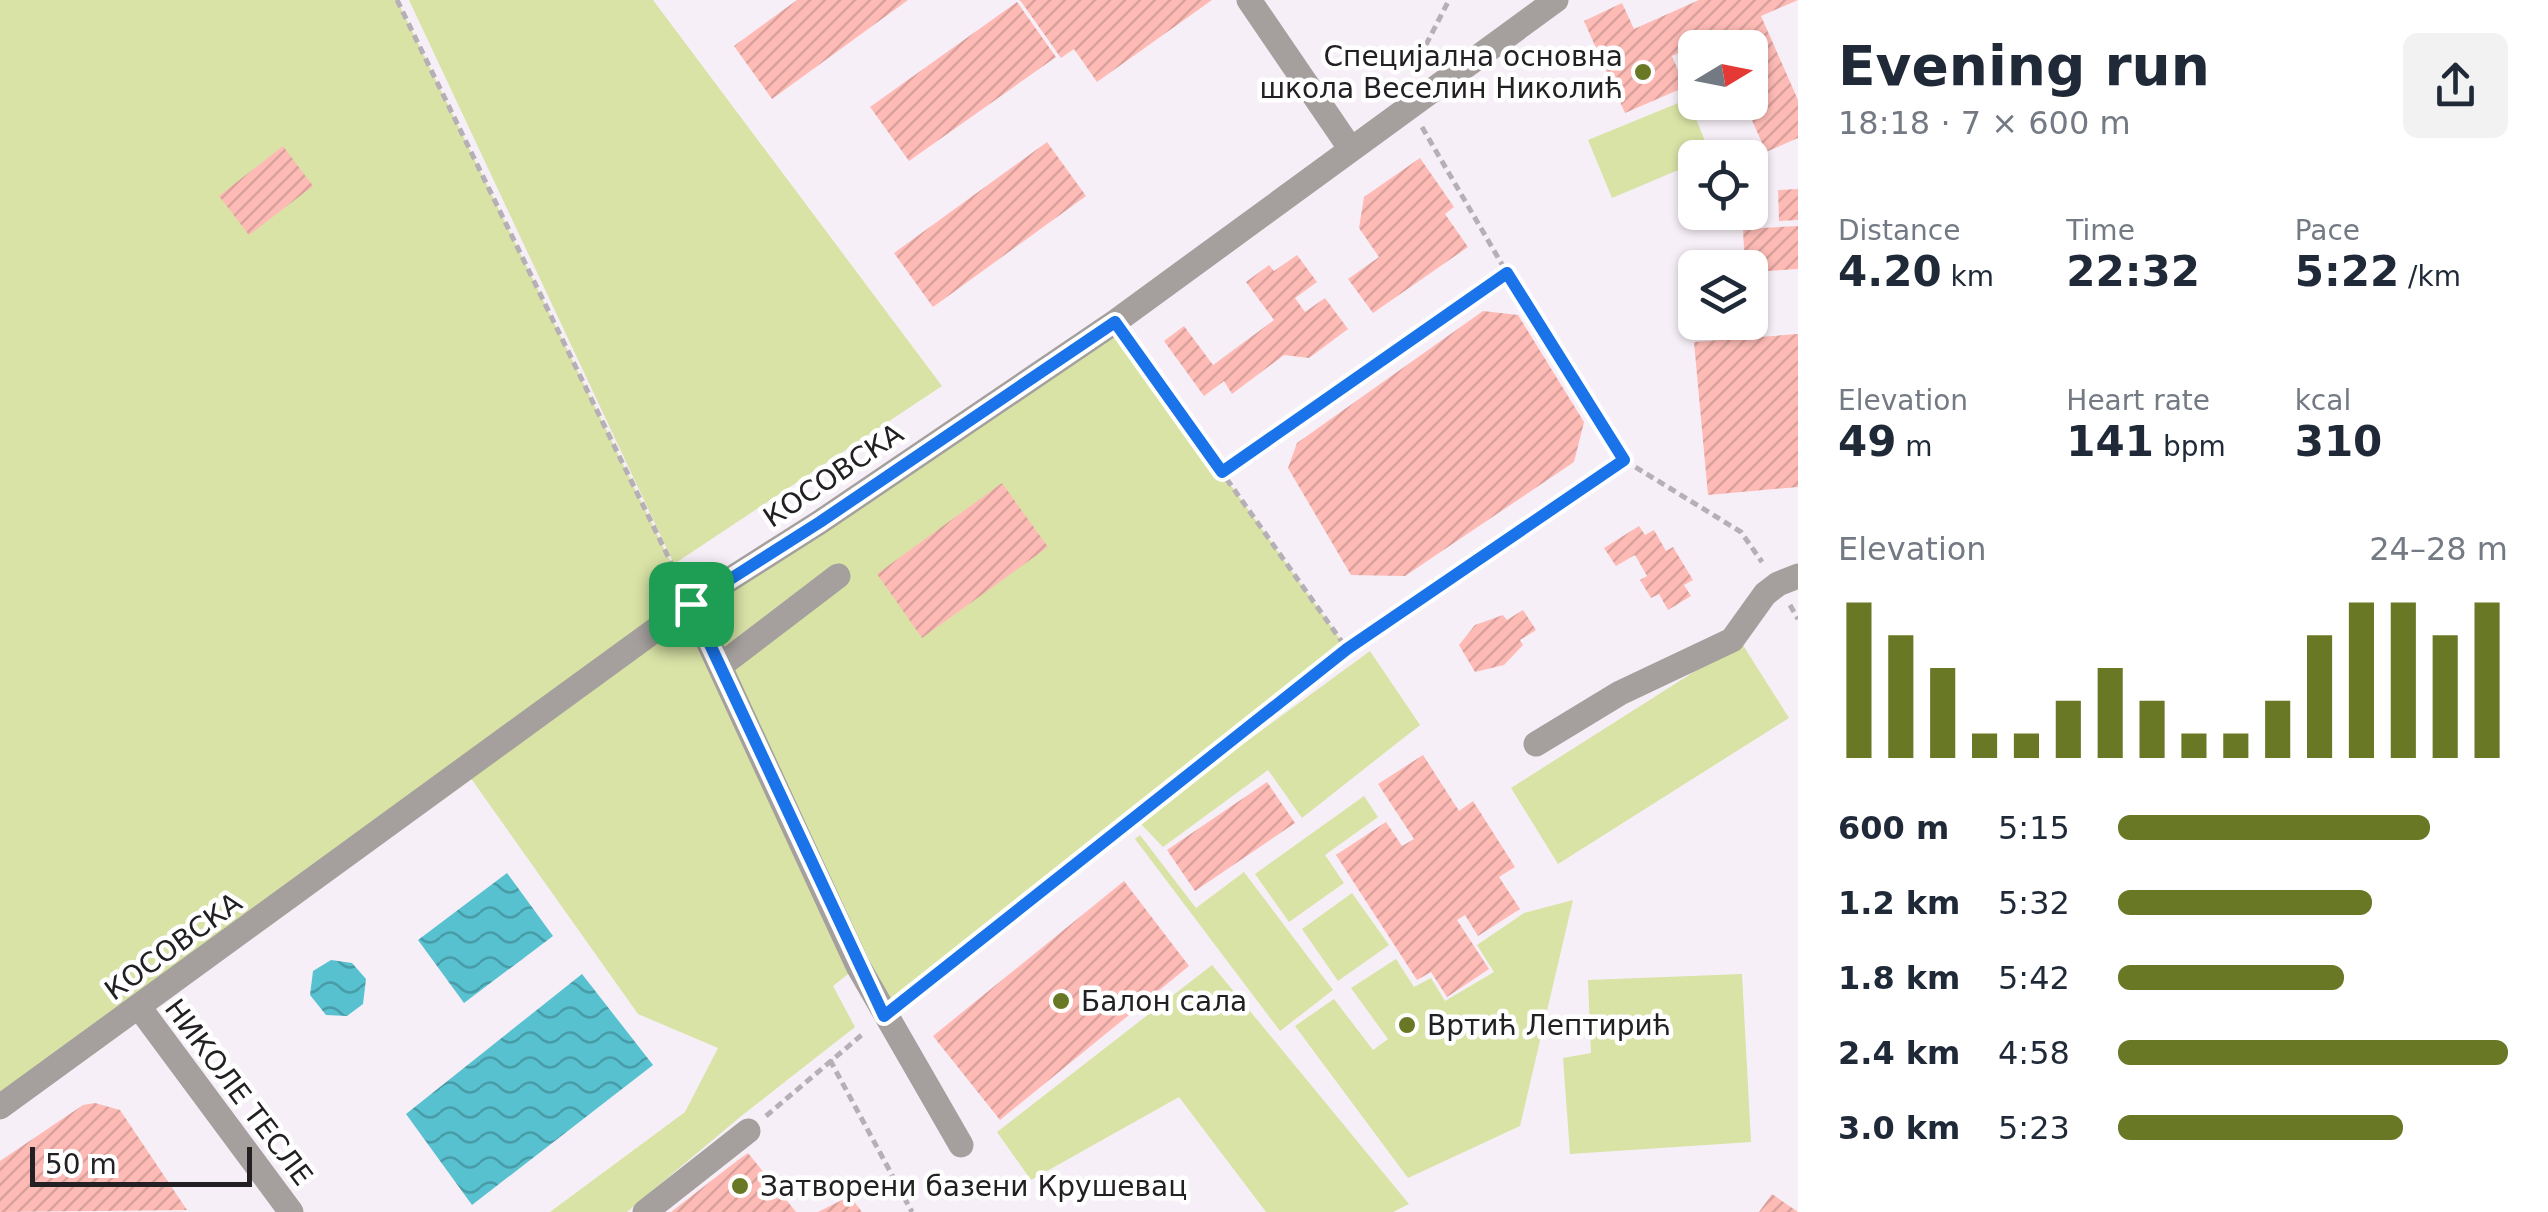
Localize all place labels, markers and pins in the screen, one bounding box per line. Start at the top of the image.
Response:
place label: Специјална основна школа Веселин Николић [1259,40,1623,105]
marker: Специјална основна школа Веселин Николић [1632,61,1654,83]
pin [649,562,734,647]
place label: Балон сала [1081,985,1247,1018]
marker: Балон сала [1050,990,1072,1012]
place label: Вртић Лептирић [1427,1009,1671,1042]
marker: Вртић Лептирић [1396,1014,1418,1036]
place label: Затворени базени Крушевац [760,1170,1187,1203]
marker: Затворени базени Крушевац [729,1175,751,1197]

